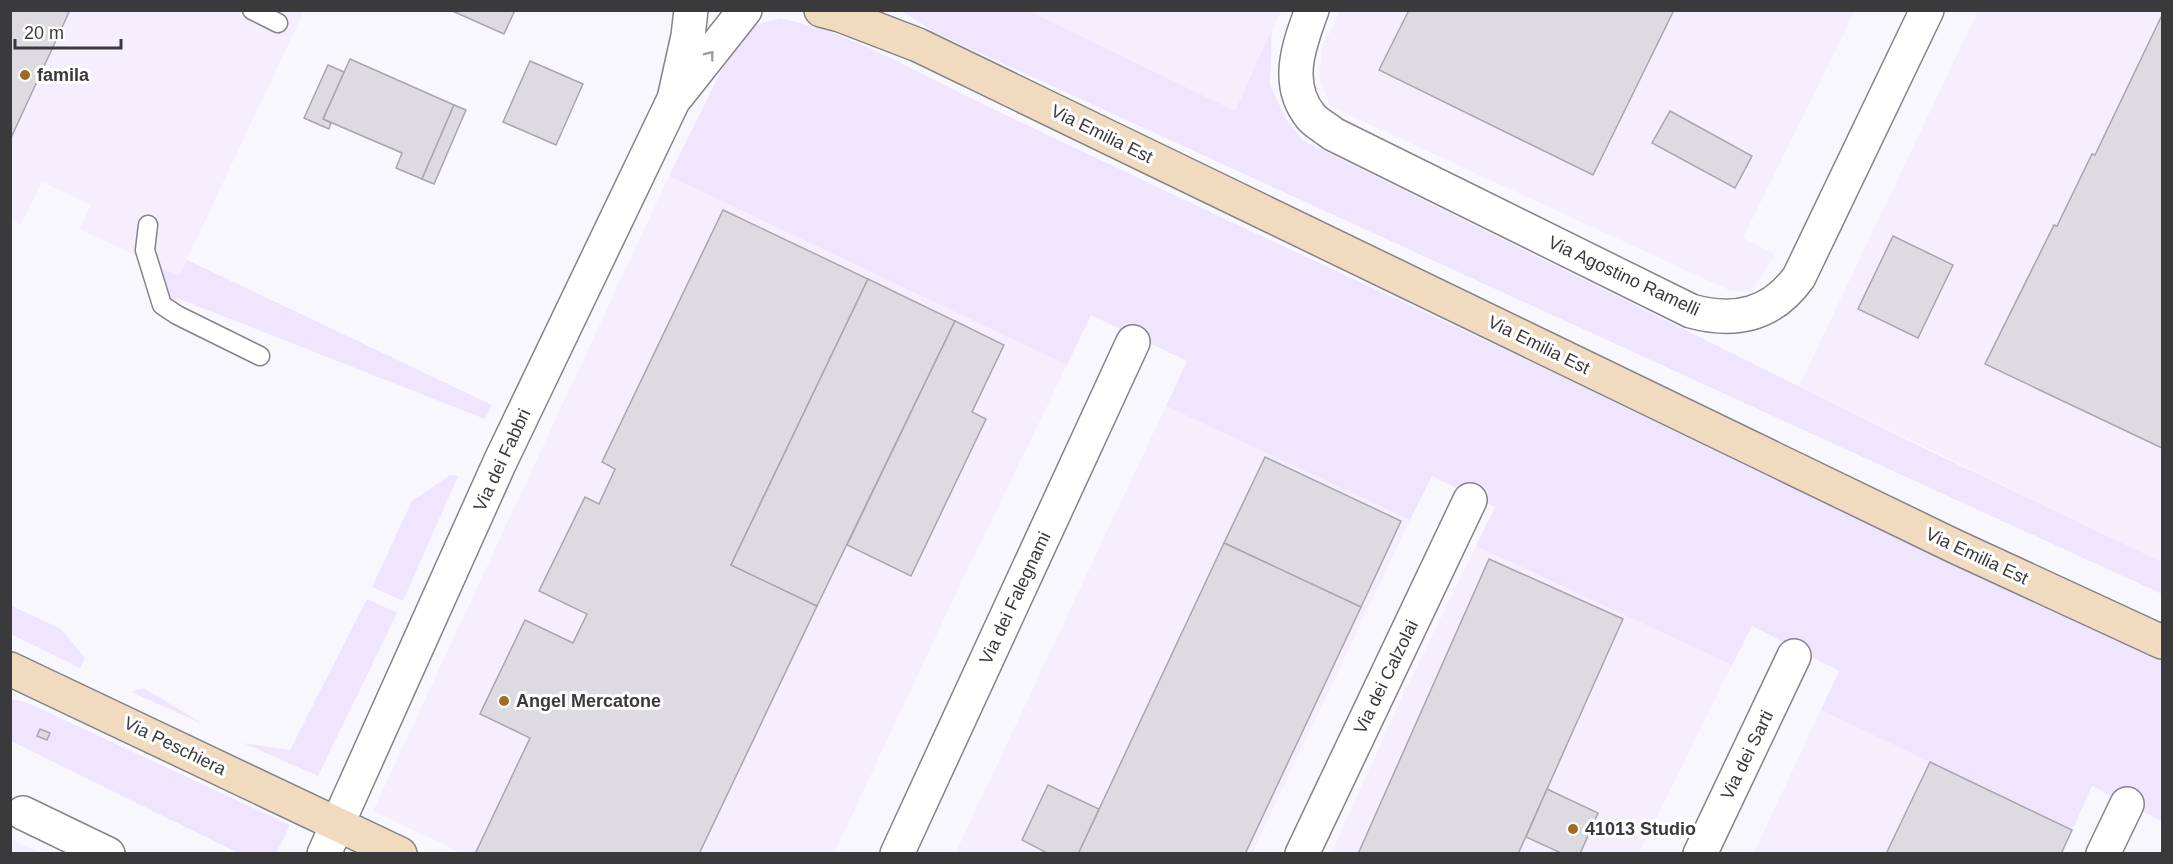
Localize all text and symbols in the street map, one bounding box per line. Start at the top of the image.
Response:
scale bar [15,12,122,50]
text: 20 m [24,23,64,43]
one-way arrow [703,51,714,62]
place label: famila [37,65,90,85]
marker: famila [18,68,32,82]
street label: Via Emilia Est [1048,101,1156,167]
street label: Via Agostino Ramelli [1545,232,1703,320]
street label: Via Emilia Est [1485,312,1593,378]
street label: Via dei Fabbri [470,406,534,514]
street label: Via Emilia Est [1923,524,2031,588]
street label: Via dei Falegnami [976,529,1054,667]
street label: Via dei Calzolai [1350,617,1422,737]
place label: Angel Mercatone [516,691,661,711]
marker: Angel Mercatone [497,694,511,708]
street label: Via dei Sarti [1717,707,1777,803]
street label: Via Peschiera [121,713,230,780]
place label: 41013 Studio [1585,819,1696,839]
marker: 41013 Studio [1566,822,1580,836]

